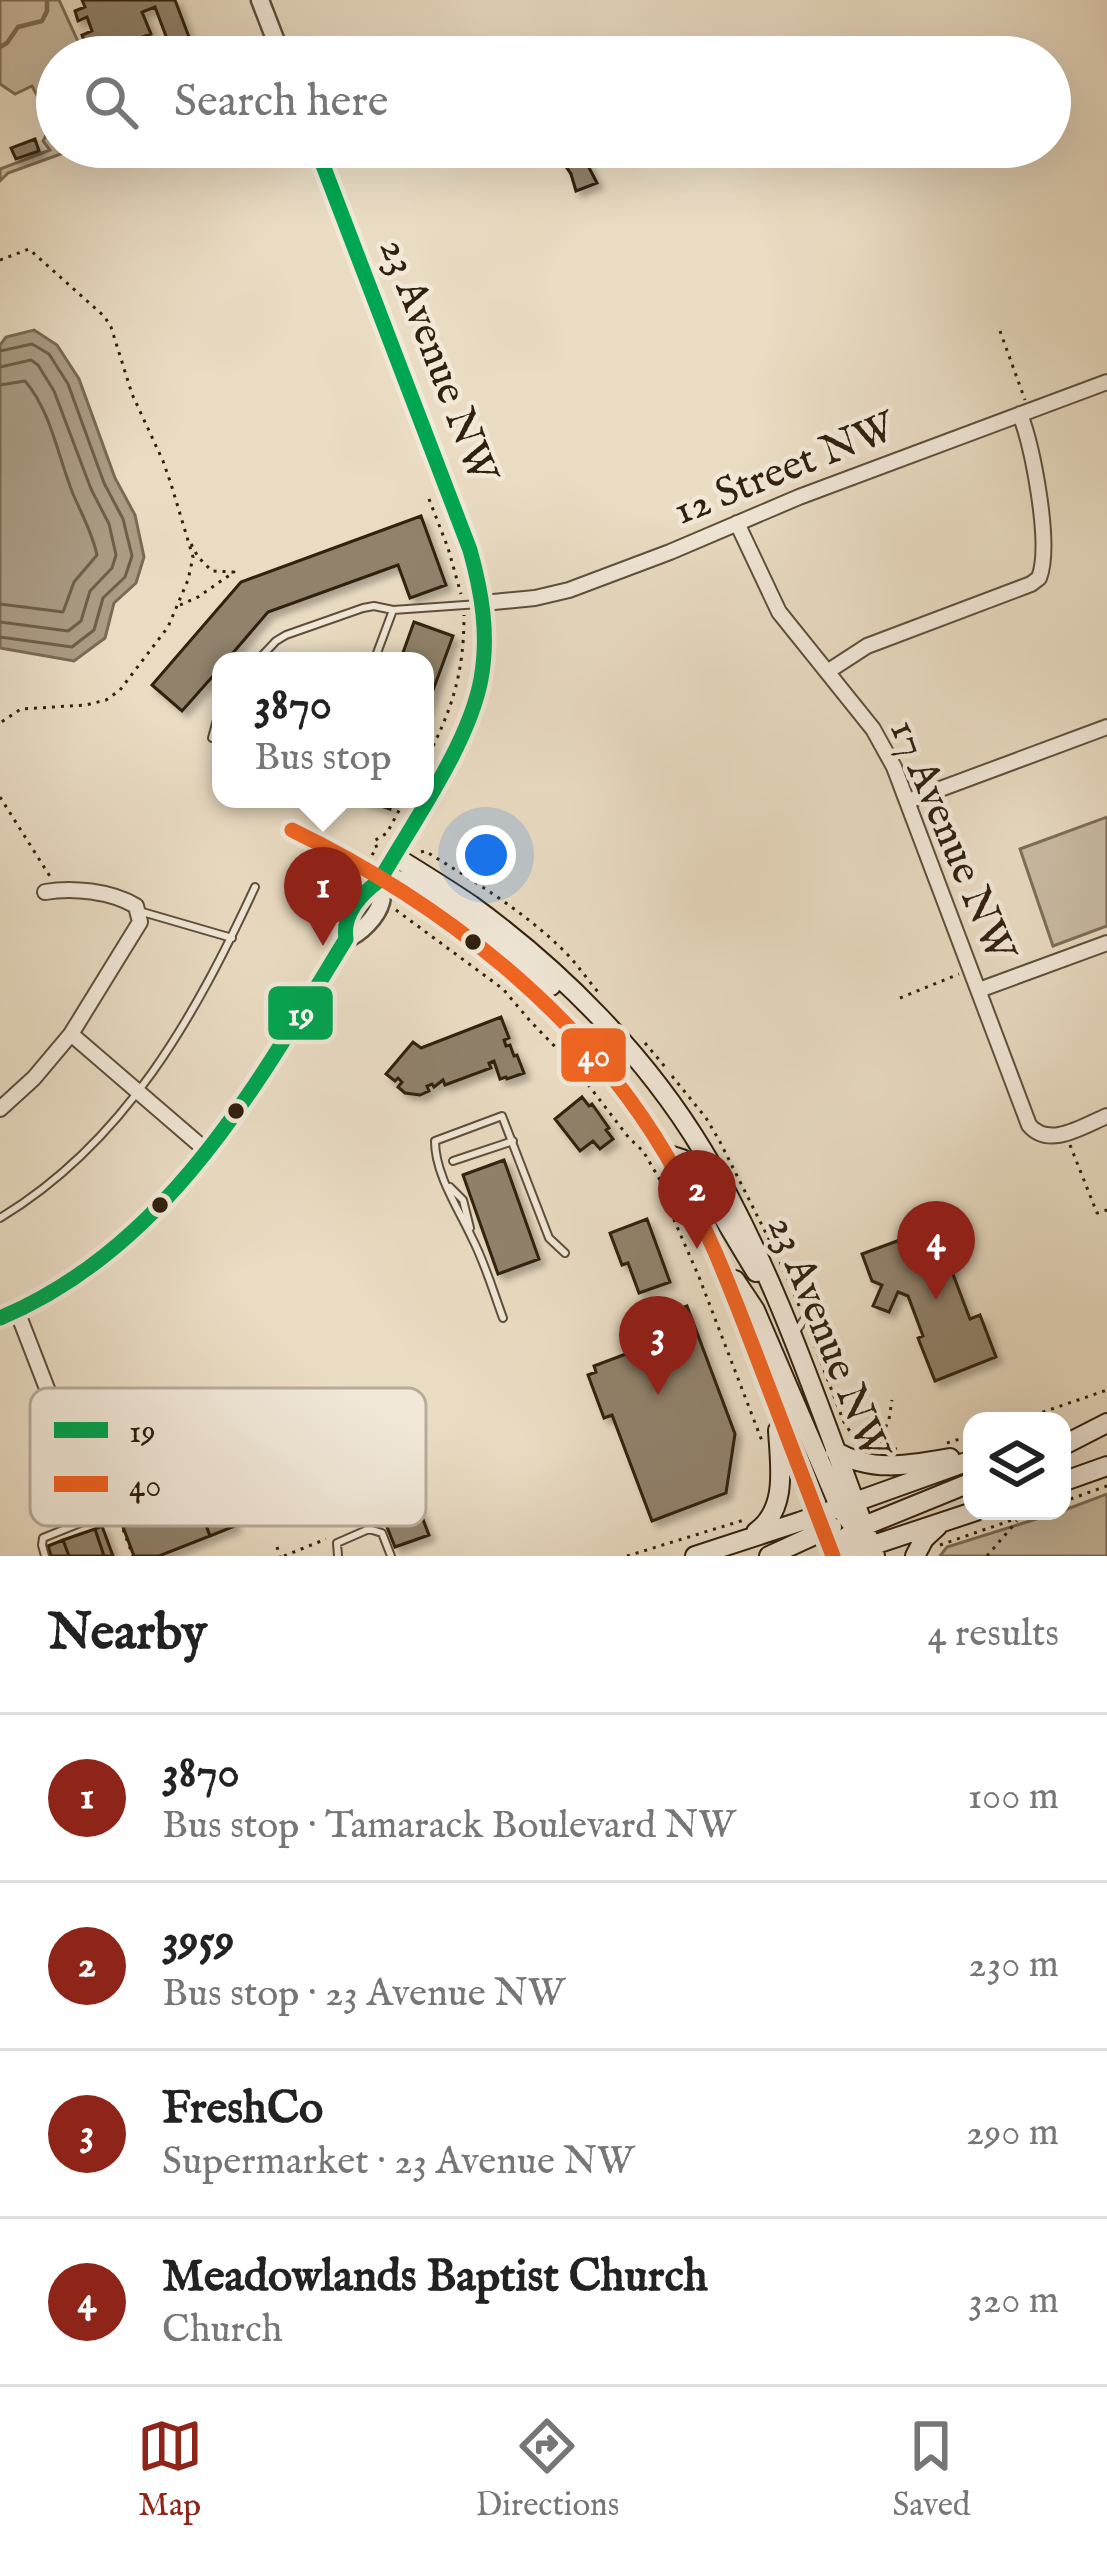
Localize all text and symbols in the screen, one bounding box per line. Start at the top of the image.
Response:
search box [36,36,1071,168]
icon: search [78,69,144,135]
text: Search here [174,74,388,131]
street label: 23 Avenue NW [366,231,509,493]
street label: 12 Street NW [666,401,905,538]
popup [212,652,434,808]
text: 3870 [254,677,332,734]
street label: 17 Avenue NW [876,712,1027,972]
text: Bus stop [254,734,392,783]
your location [456,825,516,885]
pin: 1 [284,847,362,946]
unlabelled marker [462,931,484,953]
line badge: 19 [266,984,335,1042]
text: 19 [288,995,314,1037]
line badge: 40 [559,1026,628,1084]
text: 40 [578,1036,610,1078]
unlabelled marker [225,1100,247,1122]
pin: 2 [658,1150,736,1249]
unlabelled marker [149,1194,171,1216]
pin: 4 [897,1201,975,1300]
street label: 23 Avenue NW [754,1208,901,1470]
pin: 3 [619,1296,697,1395]
legend [30,1388,426,1526]
text: 19 [129,1412,156,1454]
map controls [963,1412,1071,1520]
button: layers [963,1412,1071,1520]
text: 40 [129,1466,161,1508]
text: Nearby [48,1602,207,1667]
text: 4 results [927,1610,1059,1659]
text: 3870 [162,1745,240,1802]
text: 1 [80,1773,94,1822]
text: 100 m [968,1773,1059,1822]
text: Bus stop · Tamarack Boulevard NW [162,1802,736,1851]
text: 3959 [162,1913,234,1970]
text: 2 [78,1941,96,1990]
text: 230 m [968,1941,1059,1990]
text: Bus stop · 23 Avenue NW [162,1970,565,2019]
text: FreshCo [162,2081,323,2138]
text: 3 [80,2109,94,2158]
text: 290 m [966,2109,1059,2158]
text: Supermarket · 23 Avenue NW [162,2138,634,2187]
text: Meadowlands Baptist Church [162,2249,708,2306]
text: 4 [77,2277,97,2326]
text: 320 m [968,2277,1059,2326]
text: Church [162,2306,282,2355]
tab: Map [137,2413,203,2527]
tab: Directions [476,2413,619,2527]
tab: Saved [892,2413,970,2527]

